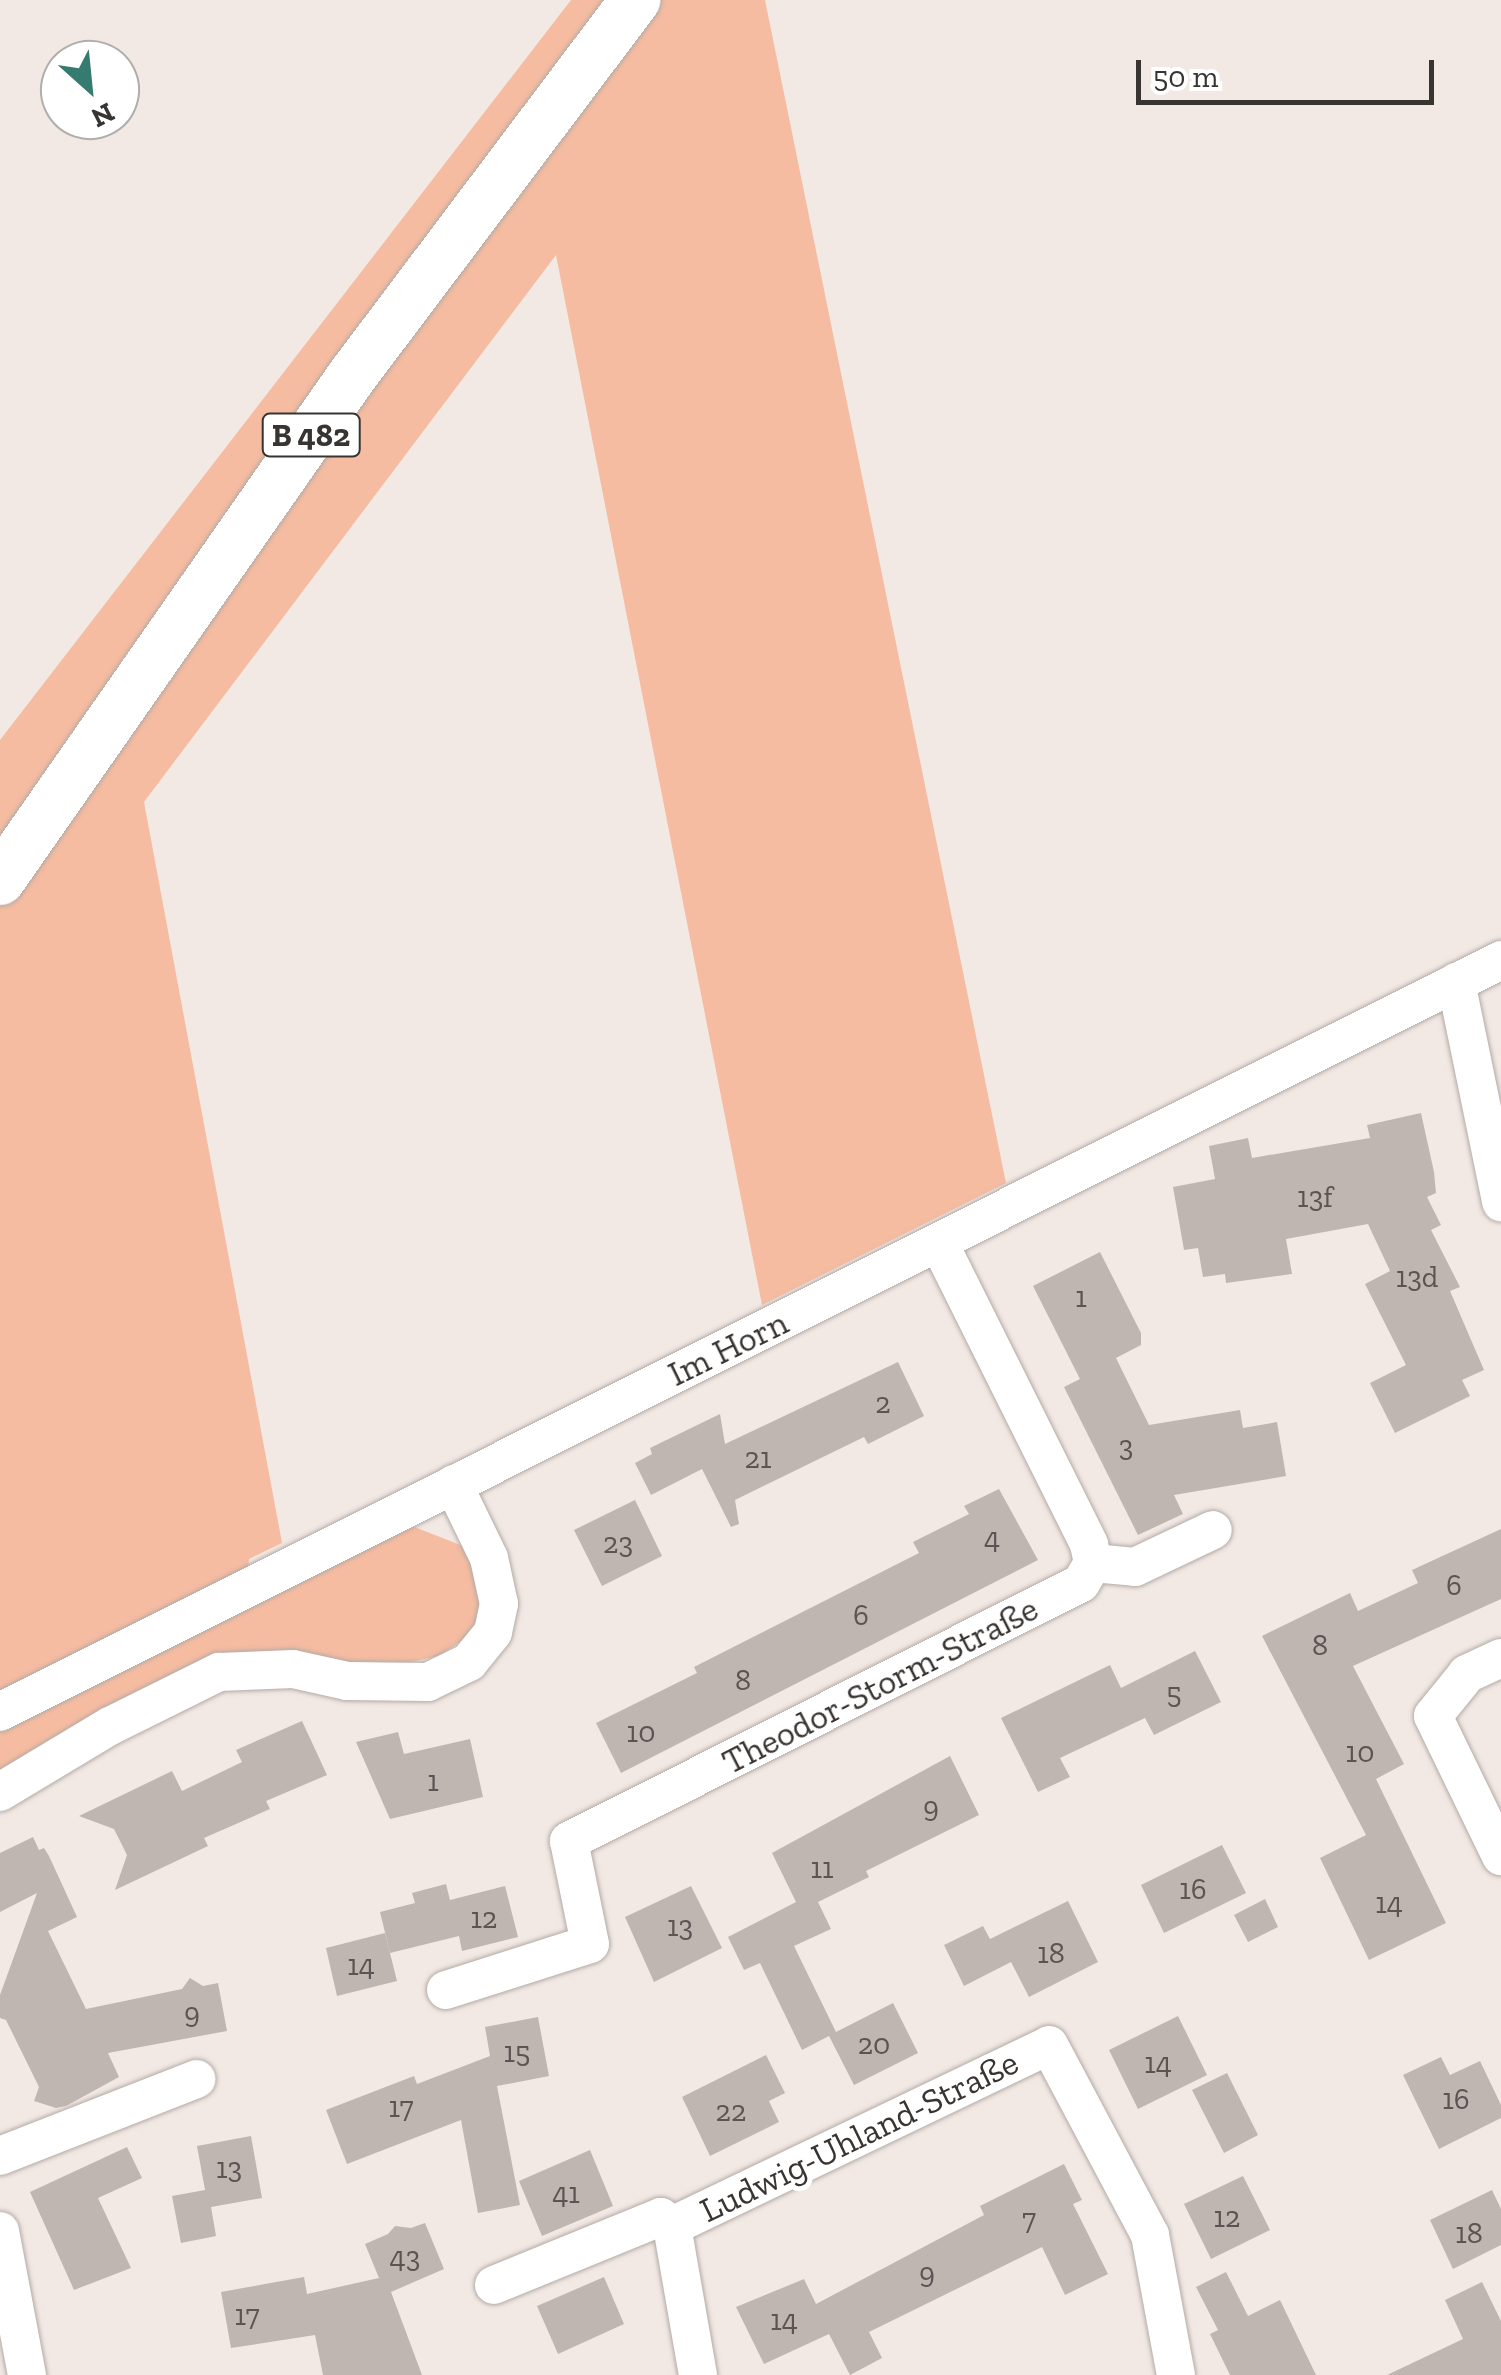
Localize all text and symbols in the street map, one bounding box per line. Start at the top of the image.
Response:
north arrow [40,40,140,140]
scale bar [1141,40,1438,102]
text: 50 m [1153,59,1218,95]
text: N [86,96,120,135]
road number: B 482 [261,408,361,462]
house number: 13f [1297,1179,1333,1215]
house number: 13d [1396,1259,1438,1295]
house number: 1 [1075,1279,1087,1315]
street label: Im Horn [661,1301,795,1395]
house number: 2 [875,1385,891,1421]
house number: 3 [1119,1428,1133,1464]
house number: 21 [745,1440,771,1476]
house number: 4 [984,1520,1000,1556]
house number: 23 [603,1525,633,1561]
house number: 6 [1446,1567,1462,1603]
street label: Theodor-Storm-Straße [715,1587,1045,1783]
house number: 6 [853,1597,869,1633]
house number: 8 [1312,1627,1328,1663]
house number: 8 [735,1662,751,1698]
house number: 5 [1166,1675,1182,1711]
house number: 10 [627,1714,655,1750]
house number: 10 [1346,1734,1374,1770]
house number: 1 [427,1763,439,1799]
house number: 9 [923,1789,939,1825]
house number: 11 [810,1850,834,1886]
house number: 16 [1179,1871,1207,1907]
house number: 14 [1375,1885,1403,1921]
house number: 12 [471,1900,497,1936]
house number: 13 [667,1908,693,1944]
house number: 18 [1037,1935,1065,1971]
house number: 14 [347,1947,375,1983]
house number: 9 [184,1995,200,2031]
house number: 20 [858,2026,890,2062]
house number: 15 [504,2034,530,2070]
street label: Ludwig-Uhland-Straße [693,2041,1025,2231]
house number: 14 [1144,2045,1172,2081]
house number: 16 [1442,2081,1470,2117]
house number: 17 [388,2089,414,2125]
house number: 22 [716,2093,746,2129]
house number: 13 [216,2150,242,2186]
house number: 41 [552,2175,580,2211]
house number: 12 [1214,2199,1240,2235]
house number: 7 [1022,2201,1036,2237]
house number: 18 [1455,2215,1483,2251]
house number: 43 [390,2239,420,2275]
house number: 9 [919,2255,935,2291]
house number: 17 [234,2297,260,2333]
house number: 14 [770,2302,798,2338]

